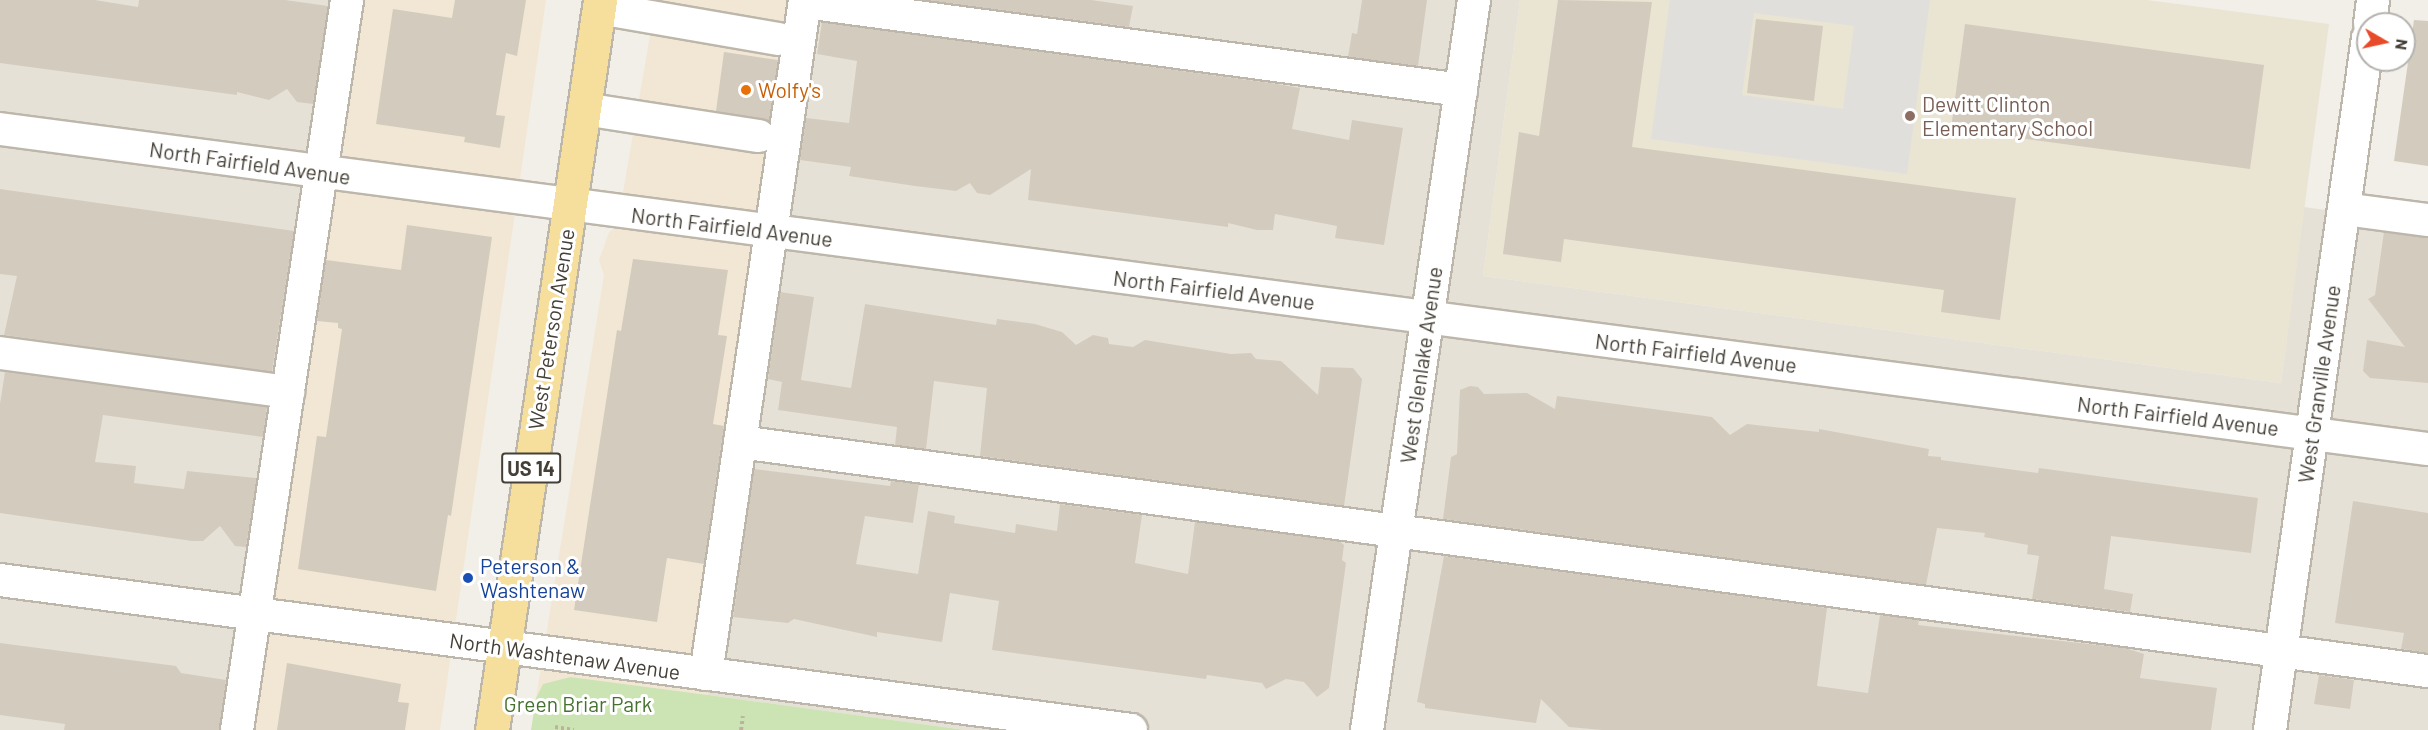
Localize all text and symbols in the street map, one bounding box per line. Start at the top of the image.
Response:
north arrow [2356,12,2416,72]
text: N [2392,38,2413,51]
place label: Wolfy's [758,77,821,103]
marker: Wolfy's [739,83,753,97]
place label: Dewitt Clinton Elementary School [1922,91,2093,141]
marker: Dewitt Clinton Elementary School [1903,109,1917,123]
street label: North Fairfield Avenue [148,136,352,190]
street label: North Fairfield Avenue [630,202,834,252]
street label: West Peterson Avenue [523,227,579,431]
street label: North Fairfield Avenue [1112,265,1316,315]
street label: West Glenlake Avenue [1395,265,1447,465]
street label: West Granville Avenue [2293,283,2345,485]
street label: North Fairfield Avenue [1594,328,1798,378]
street label: North Fairfield Avenue [2076,391,2280,441]
road number: US 14 [501,451,561,485]
place label: Peterson & Washtenaw [480,553,585,603]
marker: Peterson & Washtenaw [461,571,475,585]
street label: North Washtenaw Avenue [448,627,682,685]
park label: Green Briar Park [504,691,652,717]

